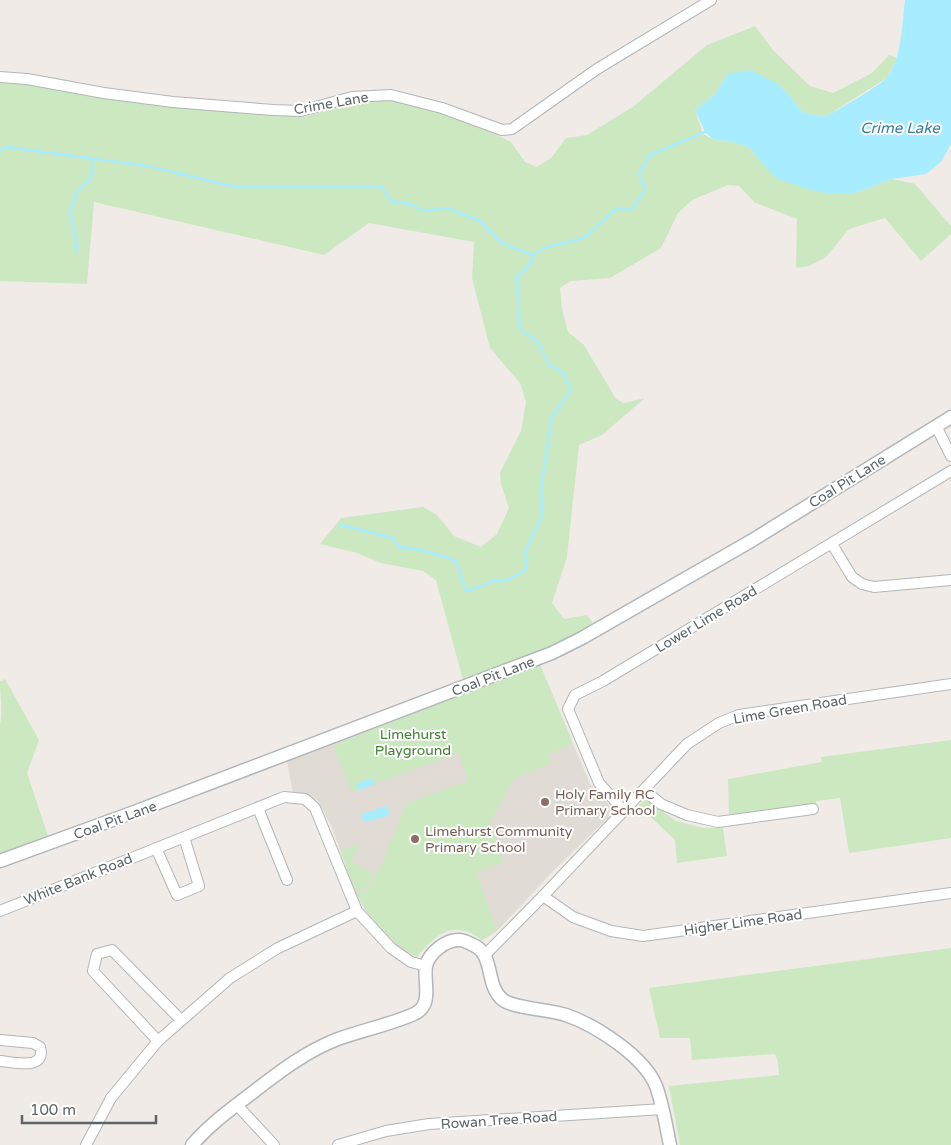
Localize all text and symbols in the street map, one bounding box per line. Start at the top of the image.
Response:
street label: Crime Lane [293,89,370,118]
water label: Crime Lake [860,119,941,137]
street label: Coal Pit Lane [806,451,889,512]
street label: Lower Lime Road [652,582,760,656]
street label: Coal Pit Lane [449,653,537,700]
street label: Lime Green Road [732,691,848,728]
park label: Limehurst Playground [375,726,451,759]
place label: Holy Family RC Primary School [555,786,656,819]
marker: Holy Family RC Primary School [539,796,551,808]
street label: Coal Pit Lane [71,798,159,843]
place label: Limehurst Community Primary School [425,823,573,856]
marker: Limehurst Community Primary School [409,833,421,845]
street label: White Bank Road [21,850,135,909]
street label: Higher Lime Road [683,906,803,939]
scale bar [22,1092,156,1124]
text: 100 m [30,1101,76,1119]
street label: Rowan Tree Road [440,1108,558,1133]

